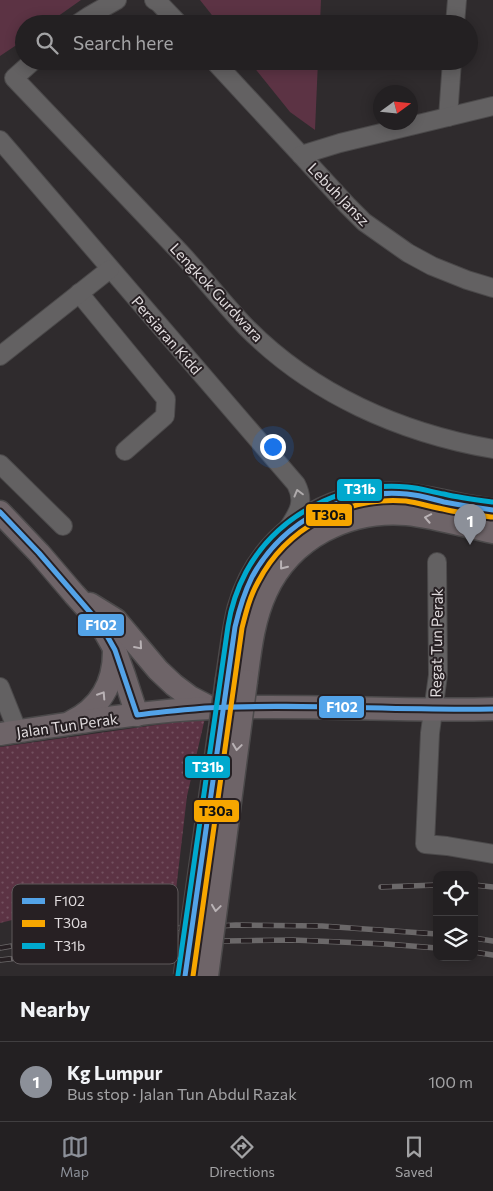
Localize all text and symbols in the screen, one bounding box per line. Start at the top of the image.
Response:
search box [15,15,478,70]
icon: search [33,29,61,57]
text: Search here [73,31,173,54]
north arrow [373,85,418,130]
street label: Lebuh Jansz [305,159,373,229]
street label: Lengkok Gurdwara [167,239,267,345]
street label: Persiaran Kidd [128,292,206,378]
your location [260,434,286,460]
line badge: T31b [336,478,383,502]
text: T31b [344,480,376,497]
one-way arrow [294,489,304,498]
line badge: T30a [305,503,353,527]
pin: 1 [454,504,486,545]
text: T30a [312,506,346,523]
one-way arrow [424,513,433,524]
one-way arrow [280,560,288,569]
street label: Regat Tun Perak [426,588,446,698]
line badge: F102 [77,613,125,637]
text: F102 [85,616,117,633]
one-way arrow [133,641,142,650]
one-way arrow [96,692,105,701]
line badge: F102 [318,695,365,719]
text: F102 [326,698,358,715]
street label: Jalan Tun Perak [15,709,119,741]
one-way arrow [232,743,243,751]
line badge: T31b [184,755,231,779]
text: T31b [192,758,224,775]
line badge: T30a [193,799,240,823]
text: T30a [199,802,233,819]
map controls [433,871,478,961]
button: locate [433,871,478,916]
legend [12,884,178,964]
text: F102 [54,892,85,909]
one-way arrow [211,904,221,912]
text: T30a [54,914,87,931]
button: layers [433,916,478,961]
text: T31b [54,937,85,954]
text: Nearby [20,996,90,1021]
text: Kg Lumpur [67,1061,162,1084]
text: 1 [32,1072,40,1091]
text: 100 m [428,1072,473,1091]
text: Bus stop · Jalan Tun Abdul Razak [67,1084,297,1103]
tab: Map [60,1133,89,1180]
tab: Directions [209,1133,275,1180]
tab: Saved [395,1133,433,1180]

